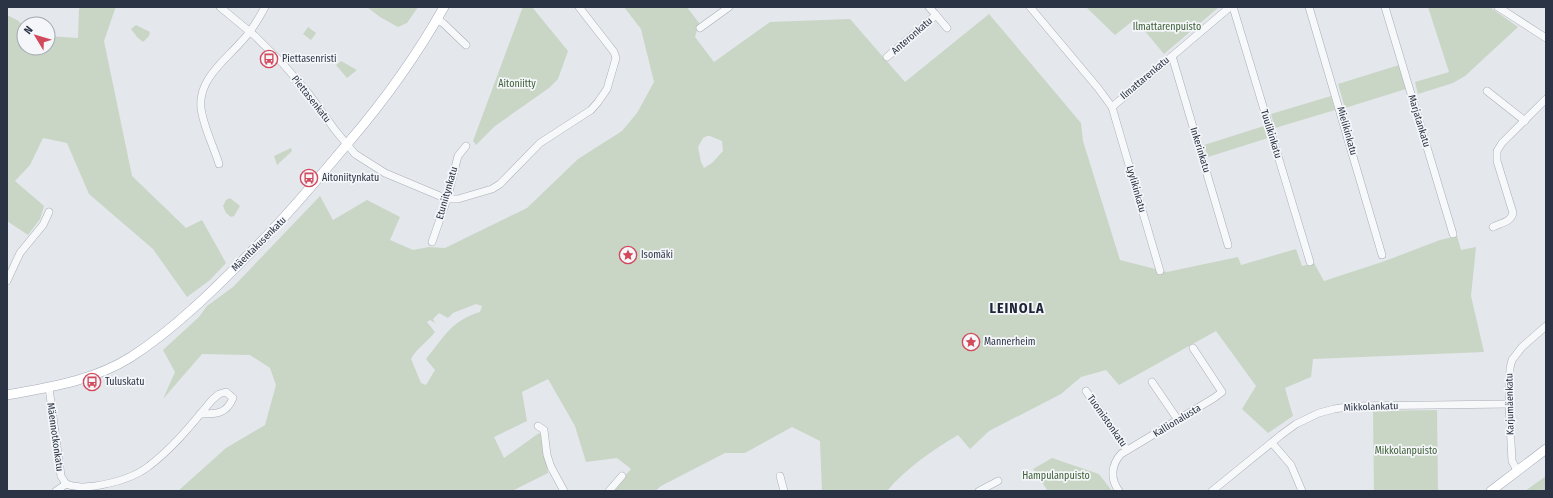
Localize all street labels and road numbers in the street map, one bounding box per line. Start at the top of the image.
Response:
street label: Anteronkatu [889,15,935,57]
street label: Ilmattarenkatu [1118,54,1172,102]
street label: Piettasenkatu [289,73,333,125]
street label: Marjatankatu [1405,93,1433,149]
street label: Mielikinkatu [1334,105,1360,157]
street label: Tuulikinkatu [1258,108,1284,160]
street label: Inkerinkatu [1187,126,1213,174]
street label: Lyylikinkatu [1124,164,1148,214]
street label: Etuniitynkatu [434,165,460,221]
street label: Mäentakusenkatu [229,214,289,274]
street label: Karjumäenkatu [1503,373,1517,435]
street label: Tuomistonkatu [1085,393,1129,449]
street label: Mikkolankatu [1343,400,1399,414]
street label: Mäennotkonkatu [44,402,66,472]
street label: Kallionalusta [1151,402,1203,440]

